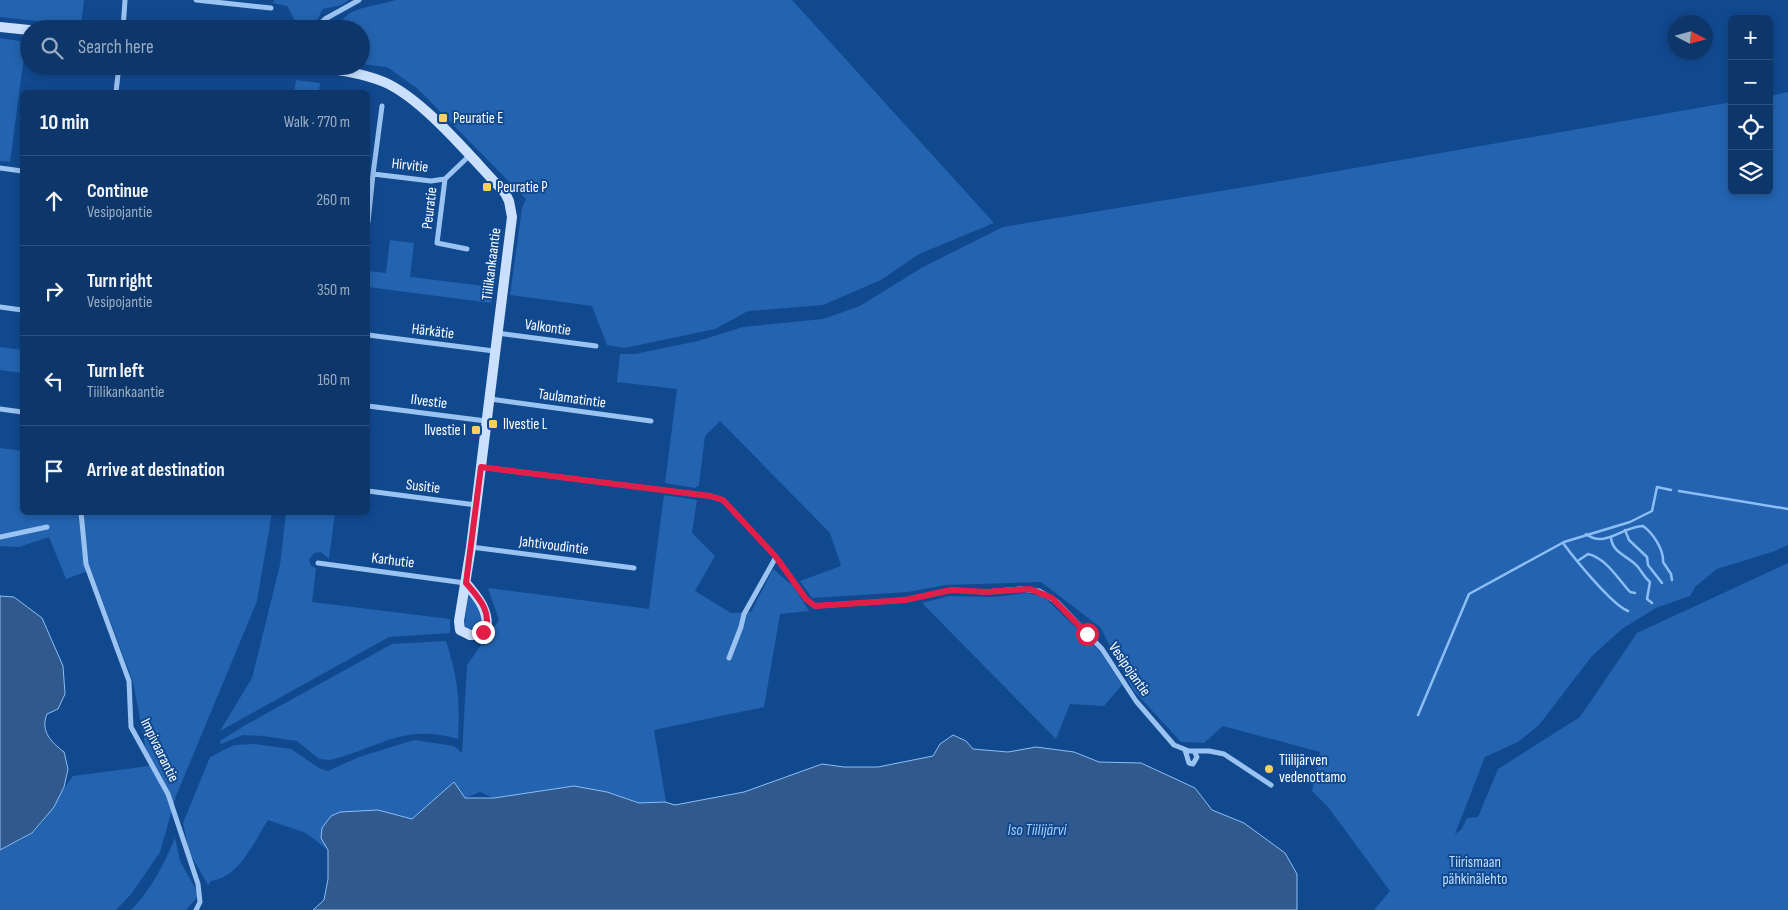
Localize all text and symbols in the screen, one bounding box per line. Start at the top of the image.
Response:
north arrow [1668,15,1713,60]
map controls [1728,15,1773,195]
button: + [1728,15,1773,60]
search box [20,20,370,75]
icon: search [38,34,66,62]
text: Search here [78,36,154,59]
button: − [1728,60,1773,105]
button: locate [1728,105,1773,150]
place label: Peuratie E [453,109,503,128]
text: 10 min [40,110,89,135]
marker: Peuratie E [437,112,449,124]
text: Walk · 770 m [284,113,350,132]
button: layers [1728,150,1773,195]
street label: Hirvitie [391,154,429,177]
place label: Peuratie P [497,178,548,197]
text: Continue [87,180,148,203]
marker: Peuratie P [481,181,493,193]
street label: Peuratie [418,186,441,230]
icon: ahead [40,187,68,215]
text: 260 m [316,191,350,210]
text: Vesipojantie [87,203,152,222]
street label: Tiilikankaantie [478,227,505,301]
text: Turn right [87,270,152,293]
icon: right [40,277,68,305]
text: 350 m [317,281,350,300]
text: Vesipojantie [87,293,152,312]
street label: Valkontie [524,315,572,340]
street label: Härkätie [411,319,455,344]
text: Turn left [87,360,144,383]
icon: left [40,367,68,395]
text: 160 m [317,371,350,390]
text: Tiilikankaantie [87,383,165,402]
street label: Taulamatintie [537,384,607,413]
street label: Ilvestie [410,390,448,413]
place label: Ilvestie L [503,415,548,434]
marker: Ilvestie L [487,418,499,430]
place label: Ilvestie I [424,421,466,440]
marker: Ilvestie I [470,424,482,436]
icon: arrive [40,457,68,485]
text: Arrive at destination [87,459,225,482]
street label: Susitie [405,475,441,498]
street label: Jahtivoudintie [517,532,590,559]
street label: Karhutie [371,548,415,573]
route end [472,621,495,644]
route start [1076,623,1099,646]
street label: Vesipojantie [1104,639,1155,700]
street label: Impivaarantie [136,715,183,785]
place label: Tiilijärven vedenottamo [1279,751,1346,787]
marker: Tiilijärven vedenottamo [1263,763,1275,775]
water label: Iso Tiilijärvi [1007,821,1068,840]
park label: Tiirismaan pähkinälehto [1442,853,1508,889]

